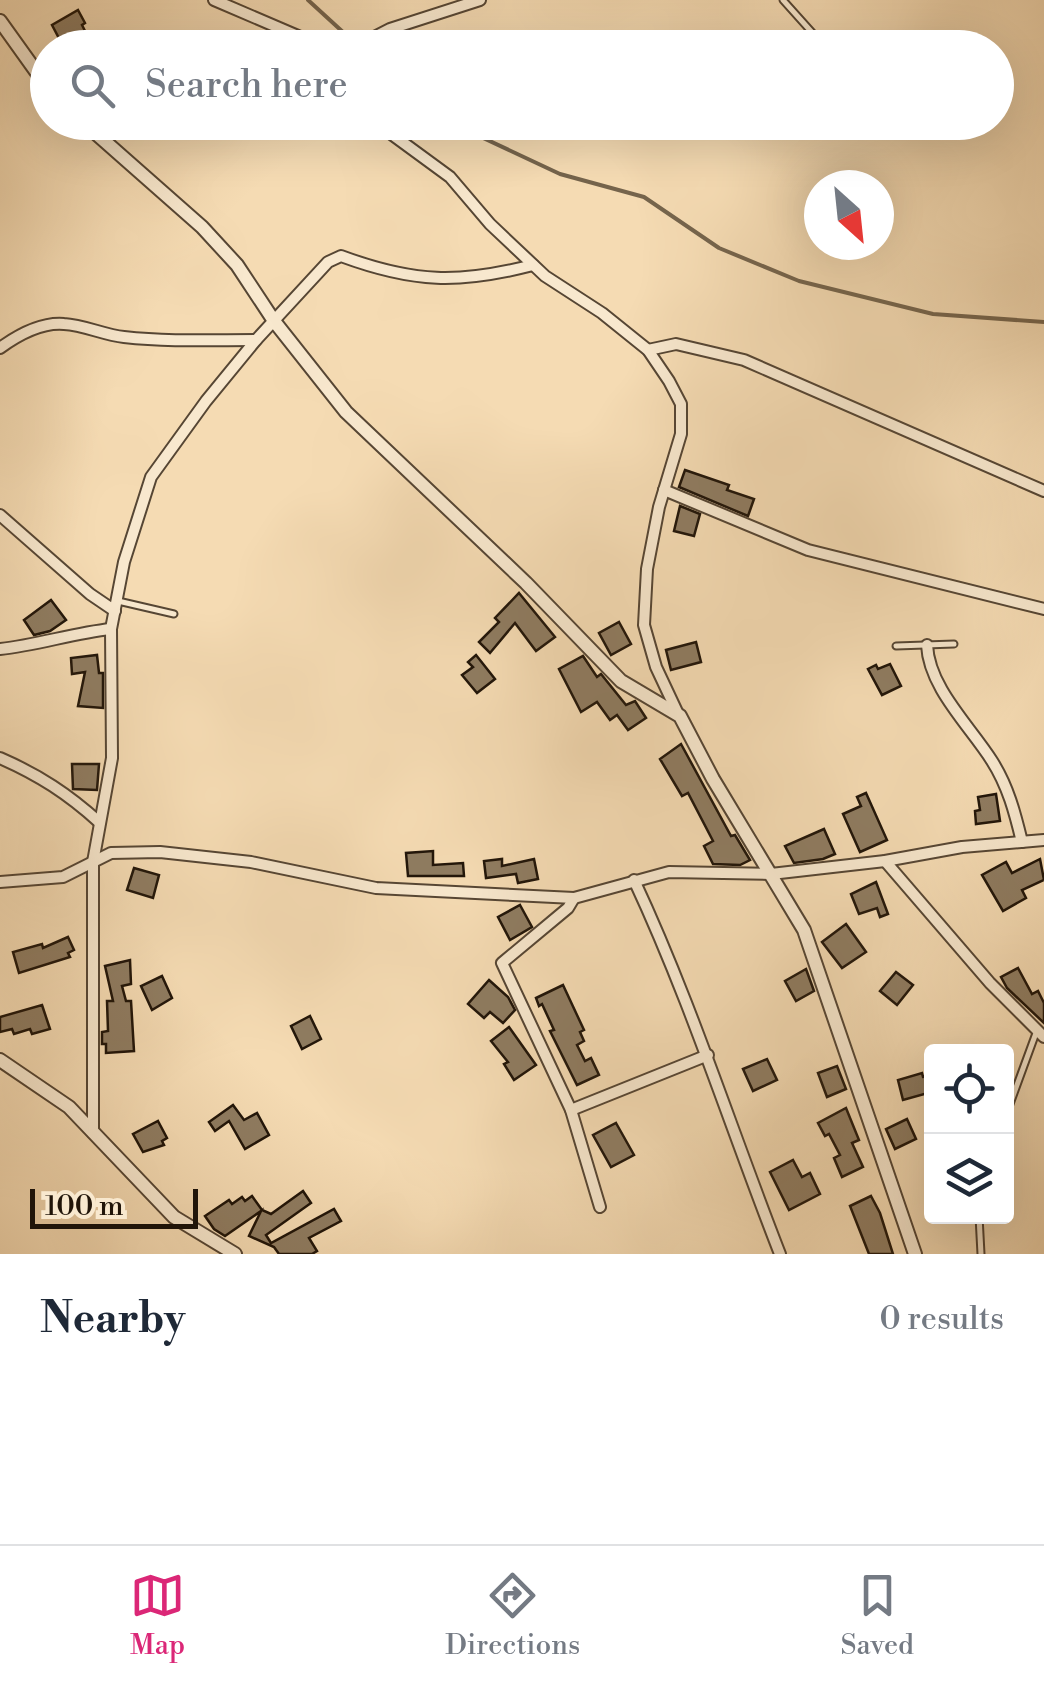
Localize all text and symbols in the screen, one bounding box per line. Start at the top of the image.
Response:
search box [30,30,1014,140]
icon: search [65,58,120,113]
text: Search here [145,62,348,109]
north arrow [804,170,894,260]
map controls [924,1044,1014,1224]
button: locate [924,1044,1014,1134]
button: layers [924,1134,1014,1224]
scale bar [30,1184,198,1228]
text: 100 m [45,1189,124,1224]
text: Nearby [40,1293,185,1346]
text: 0 results [879,1299,1004,1339]
tab: Map [130,1568,185,1663]
tab: Directions [445,1568,580,1663]
tab: Saved [840,1568,914,1663]

